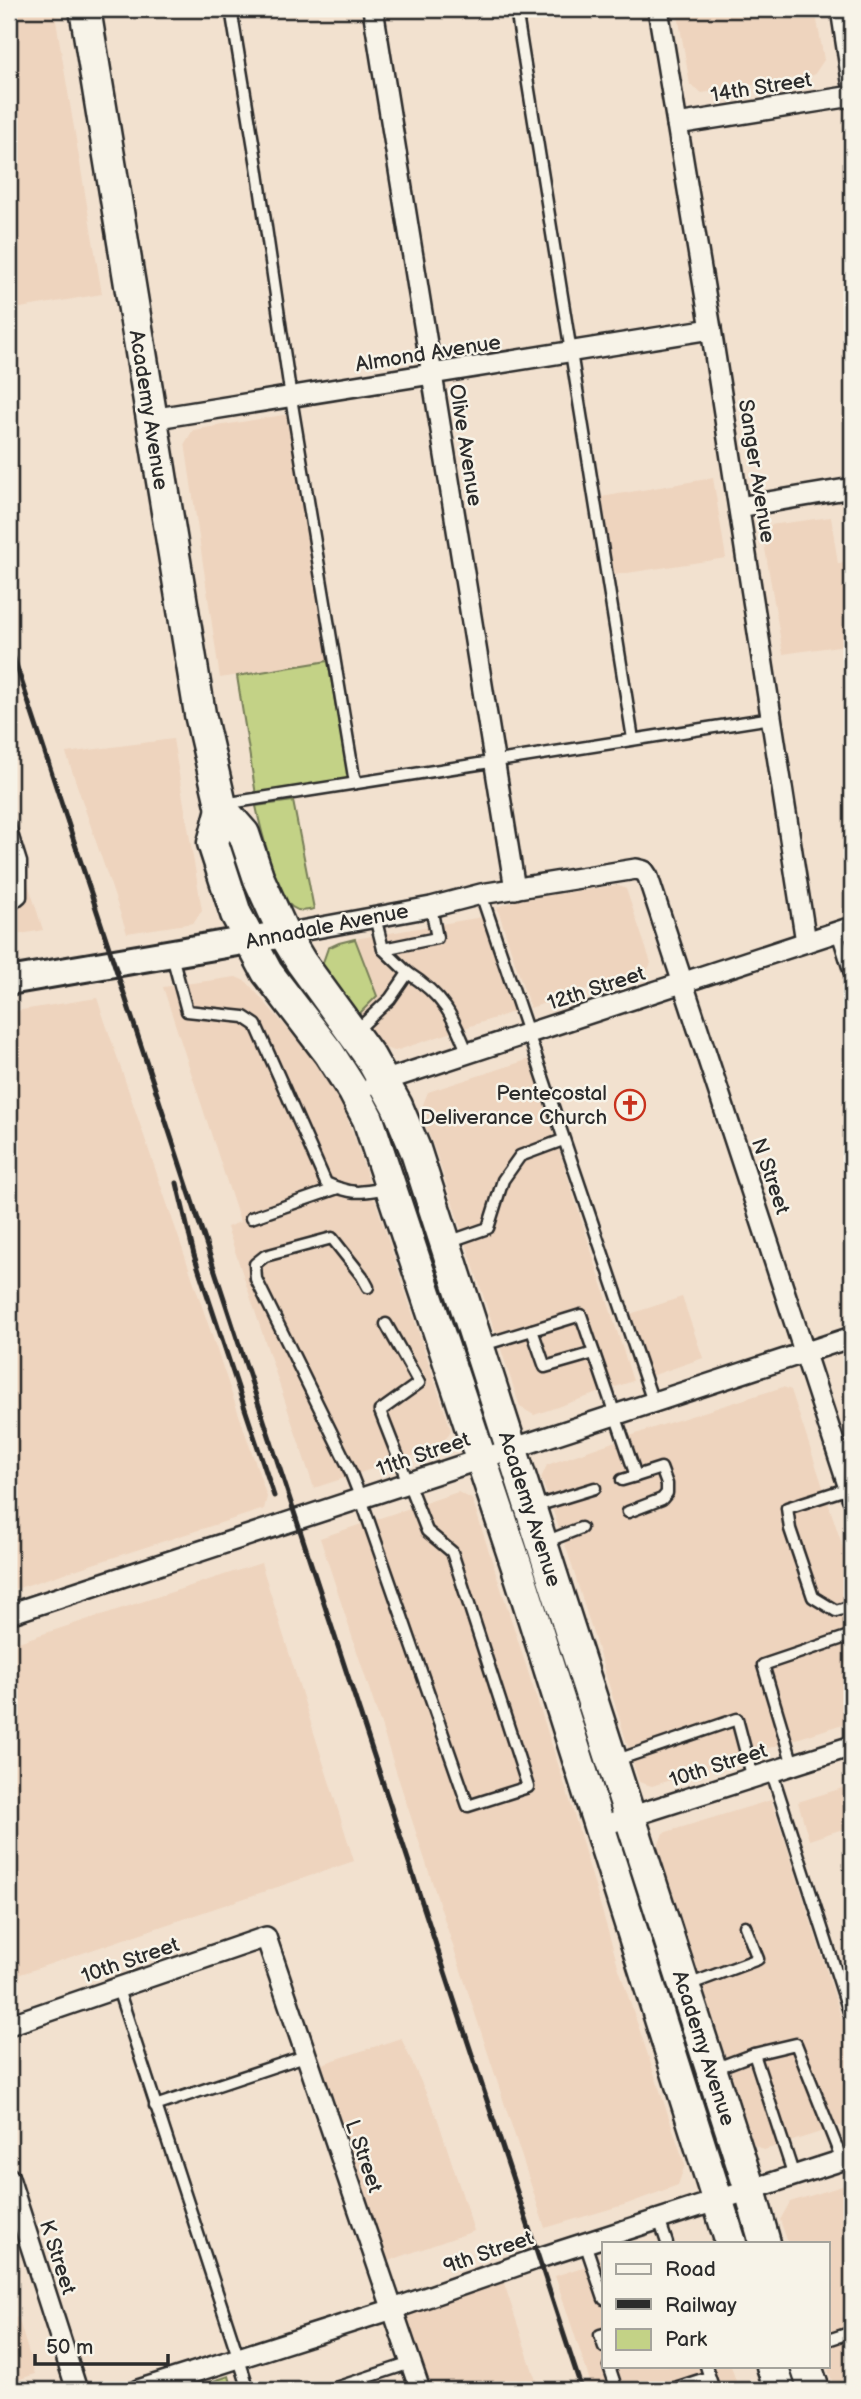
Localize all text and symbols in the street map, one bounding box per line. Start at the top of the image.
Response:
street label: 14th Street [709,67,814,108]
street label: Academy Avenue [124,328,173,492]
street label: Almond Avenue [354,330,503,377]
street label: Olive Avenue [444,382,487,508]
street label: Sanger Avenue [733,398,780,545]
street label: Annadale Avenue [243,898,411,955]
street label: 12th Street [544,961,649,1016]
place label: Pentecostal Deliverance Church [420,1081,607,1130]
church icon: Pentecostal Deliverance Church [613,1088,647,1122]
street label: N Street [746,1135,795,1218]
street label: 11th Street [373,1427,474,1482]
street label: Academy Avenue [493,1428,566,1590]
street label: 10th Street [666,1738,771,1793]
street label: 10th Street [78,1932,183,1989]
street label: Academy Avenue [667,1967,740,2129]
street label: L Street [339,2117,388,2196]
street label: K Street [34,2217,81,2298]
street label: 9th Street [440,2225,537,2279]
legend [602,2242,830,2368]
text: Road [665,2257,716,2282]
text: Railway [665,2293,737,2318]
scale bar [35,2322,168,2366]
text: Park [665,2327,708,2352]
text: 50 m [46,2335,93,2360]

